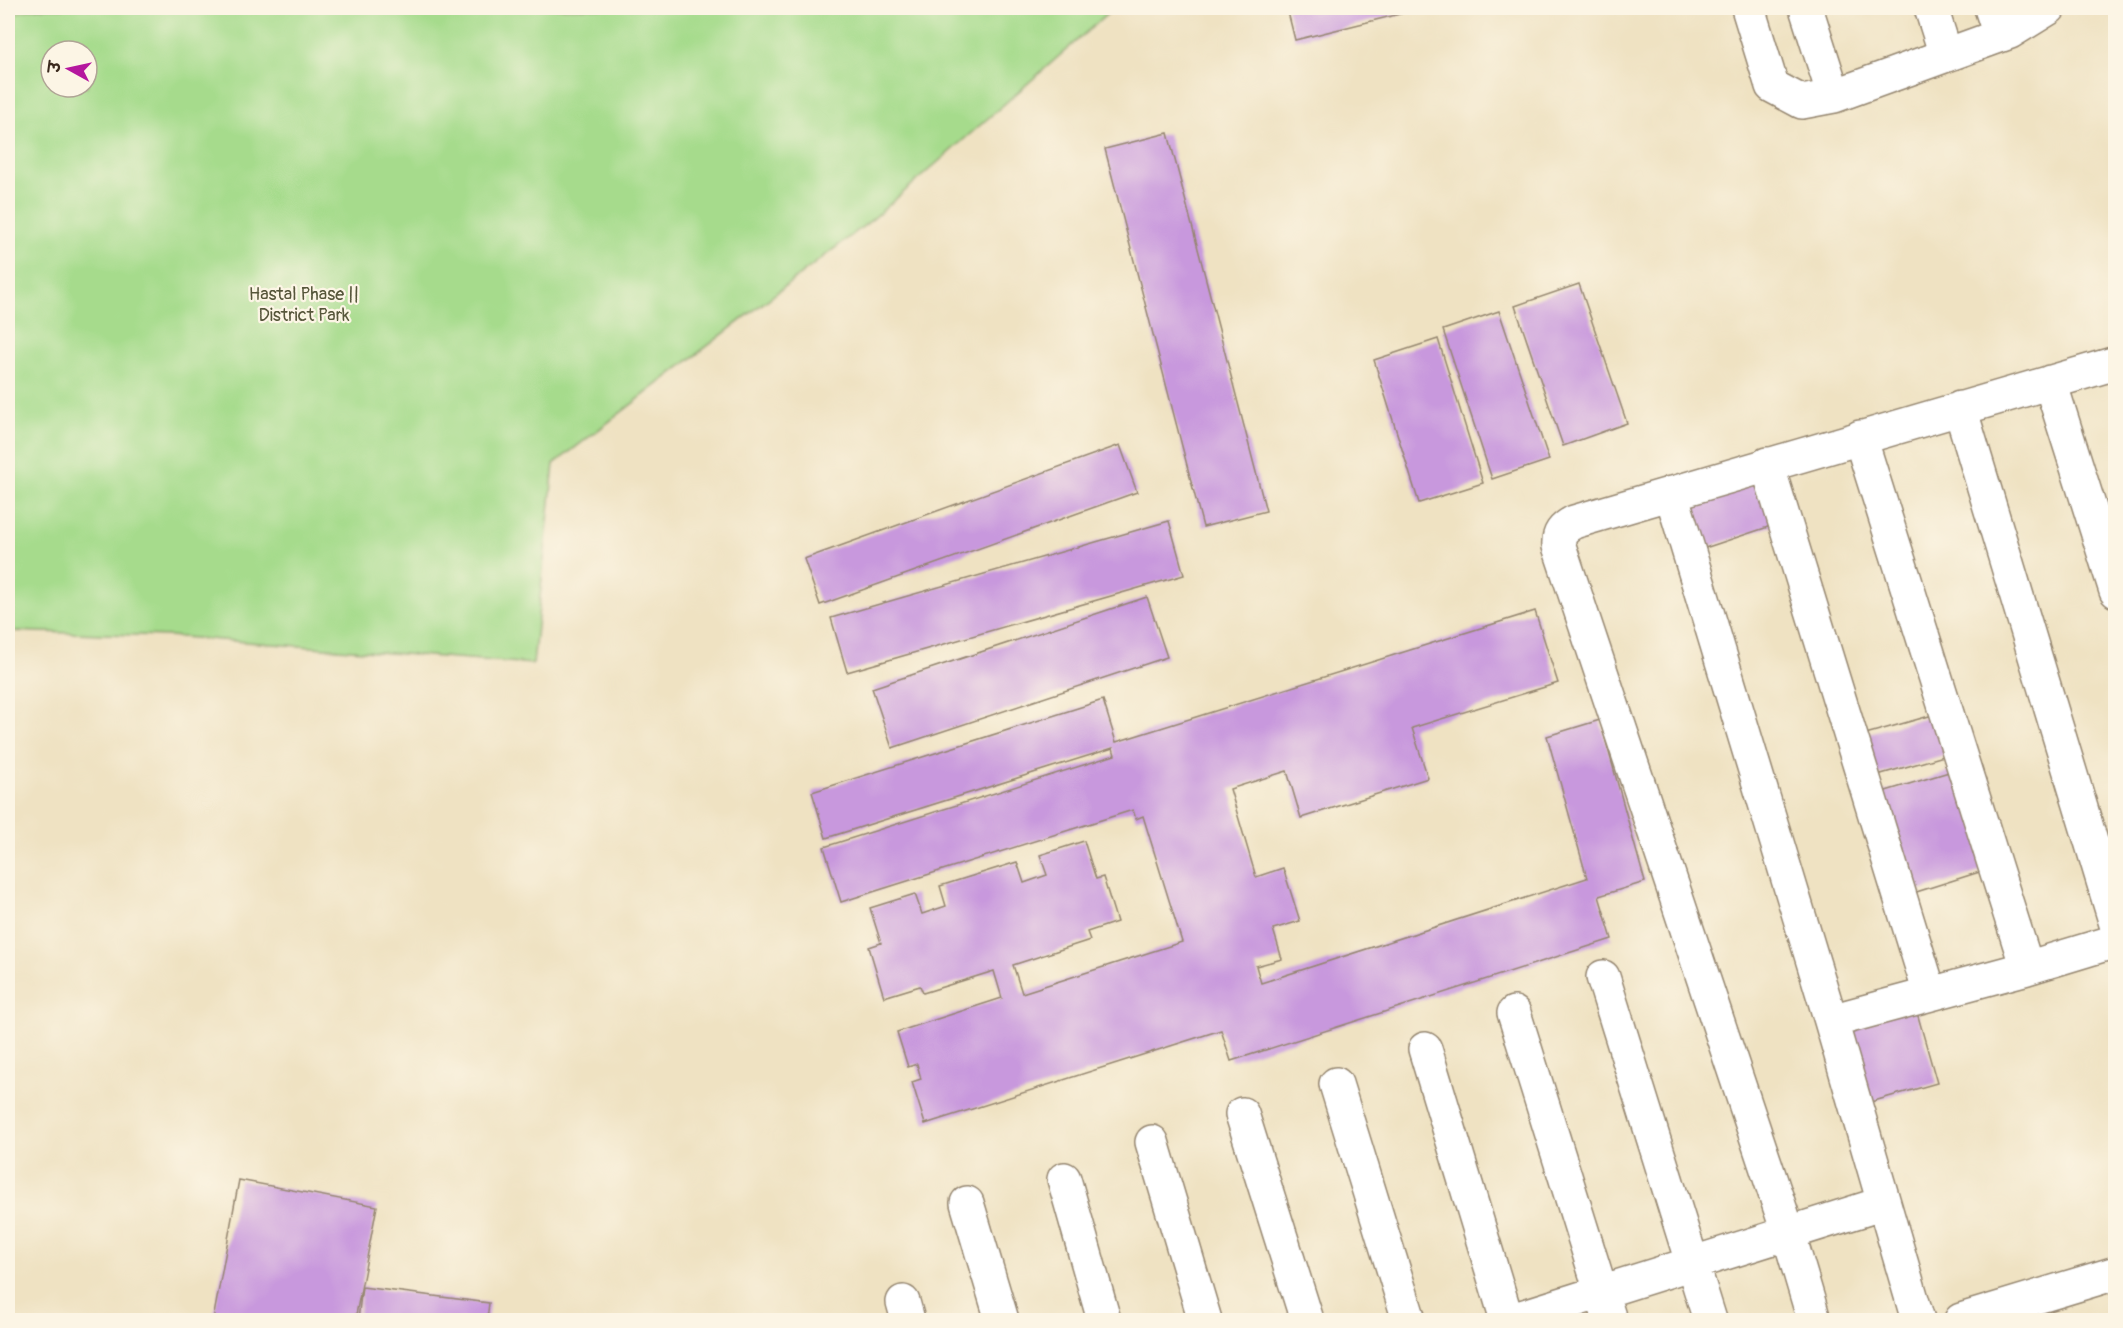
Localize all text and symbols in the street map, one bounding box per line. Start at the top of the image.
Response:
north arrow [39,39,99,99]
text: उ [44,59,66,76]
park label: Hastal Phase || District Park [249,283,359,327]

